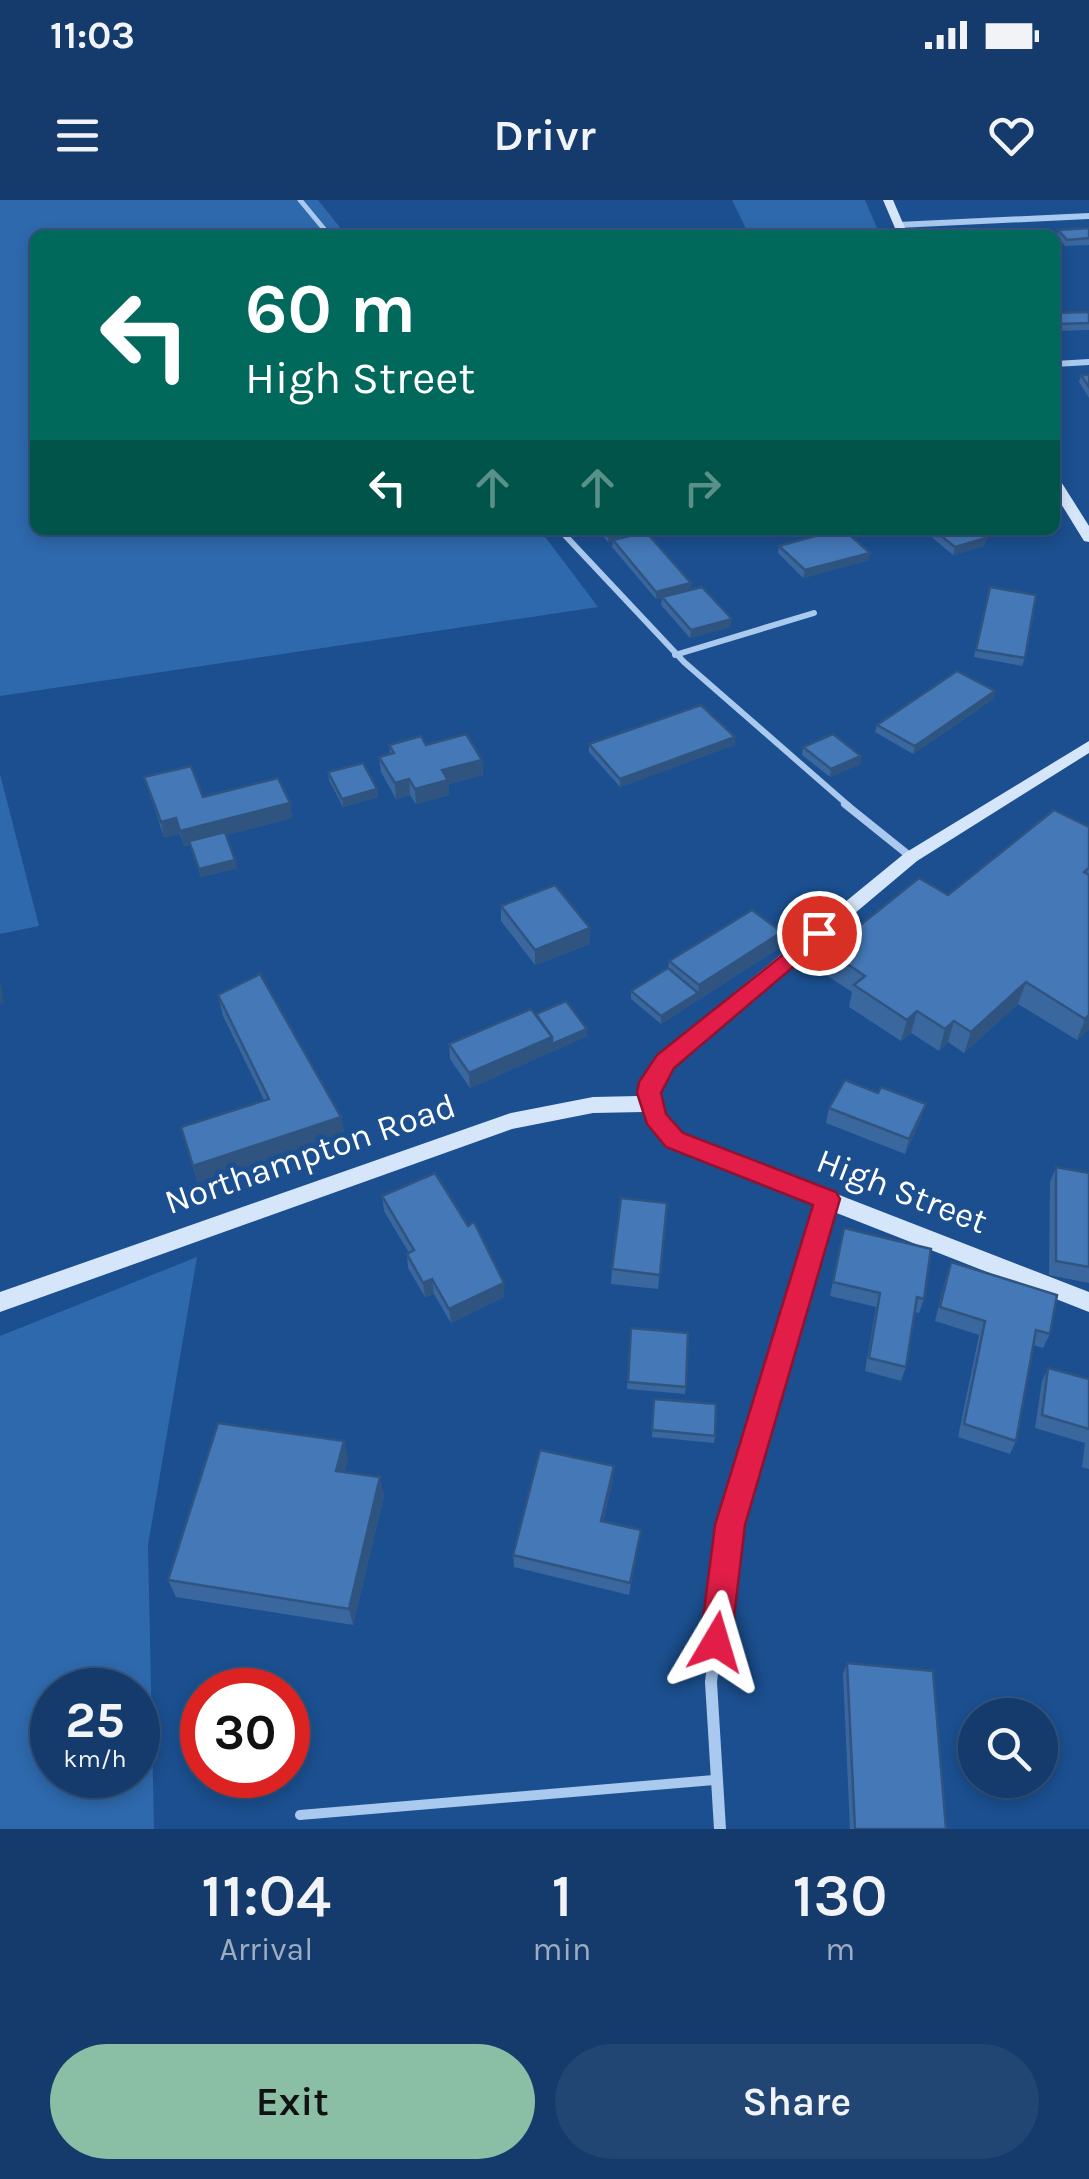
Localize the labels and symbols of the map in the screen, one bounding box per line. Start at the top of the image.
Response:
pin [777,891,862,976]
street label: Northampton Road [159,1085,461,1223]
street label: High Street [811,1140,993,1242]
position arrow [664,1590,768,1694]
speed limit sign: 30 [180,1668,310,1798]

